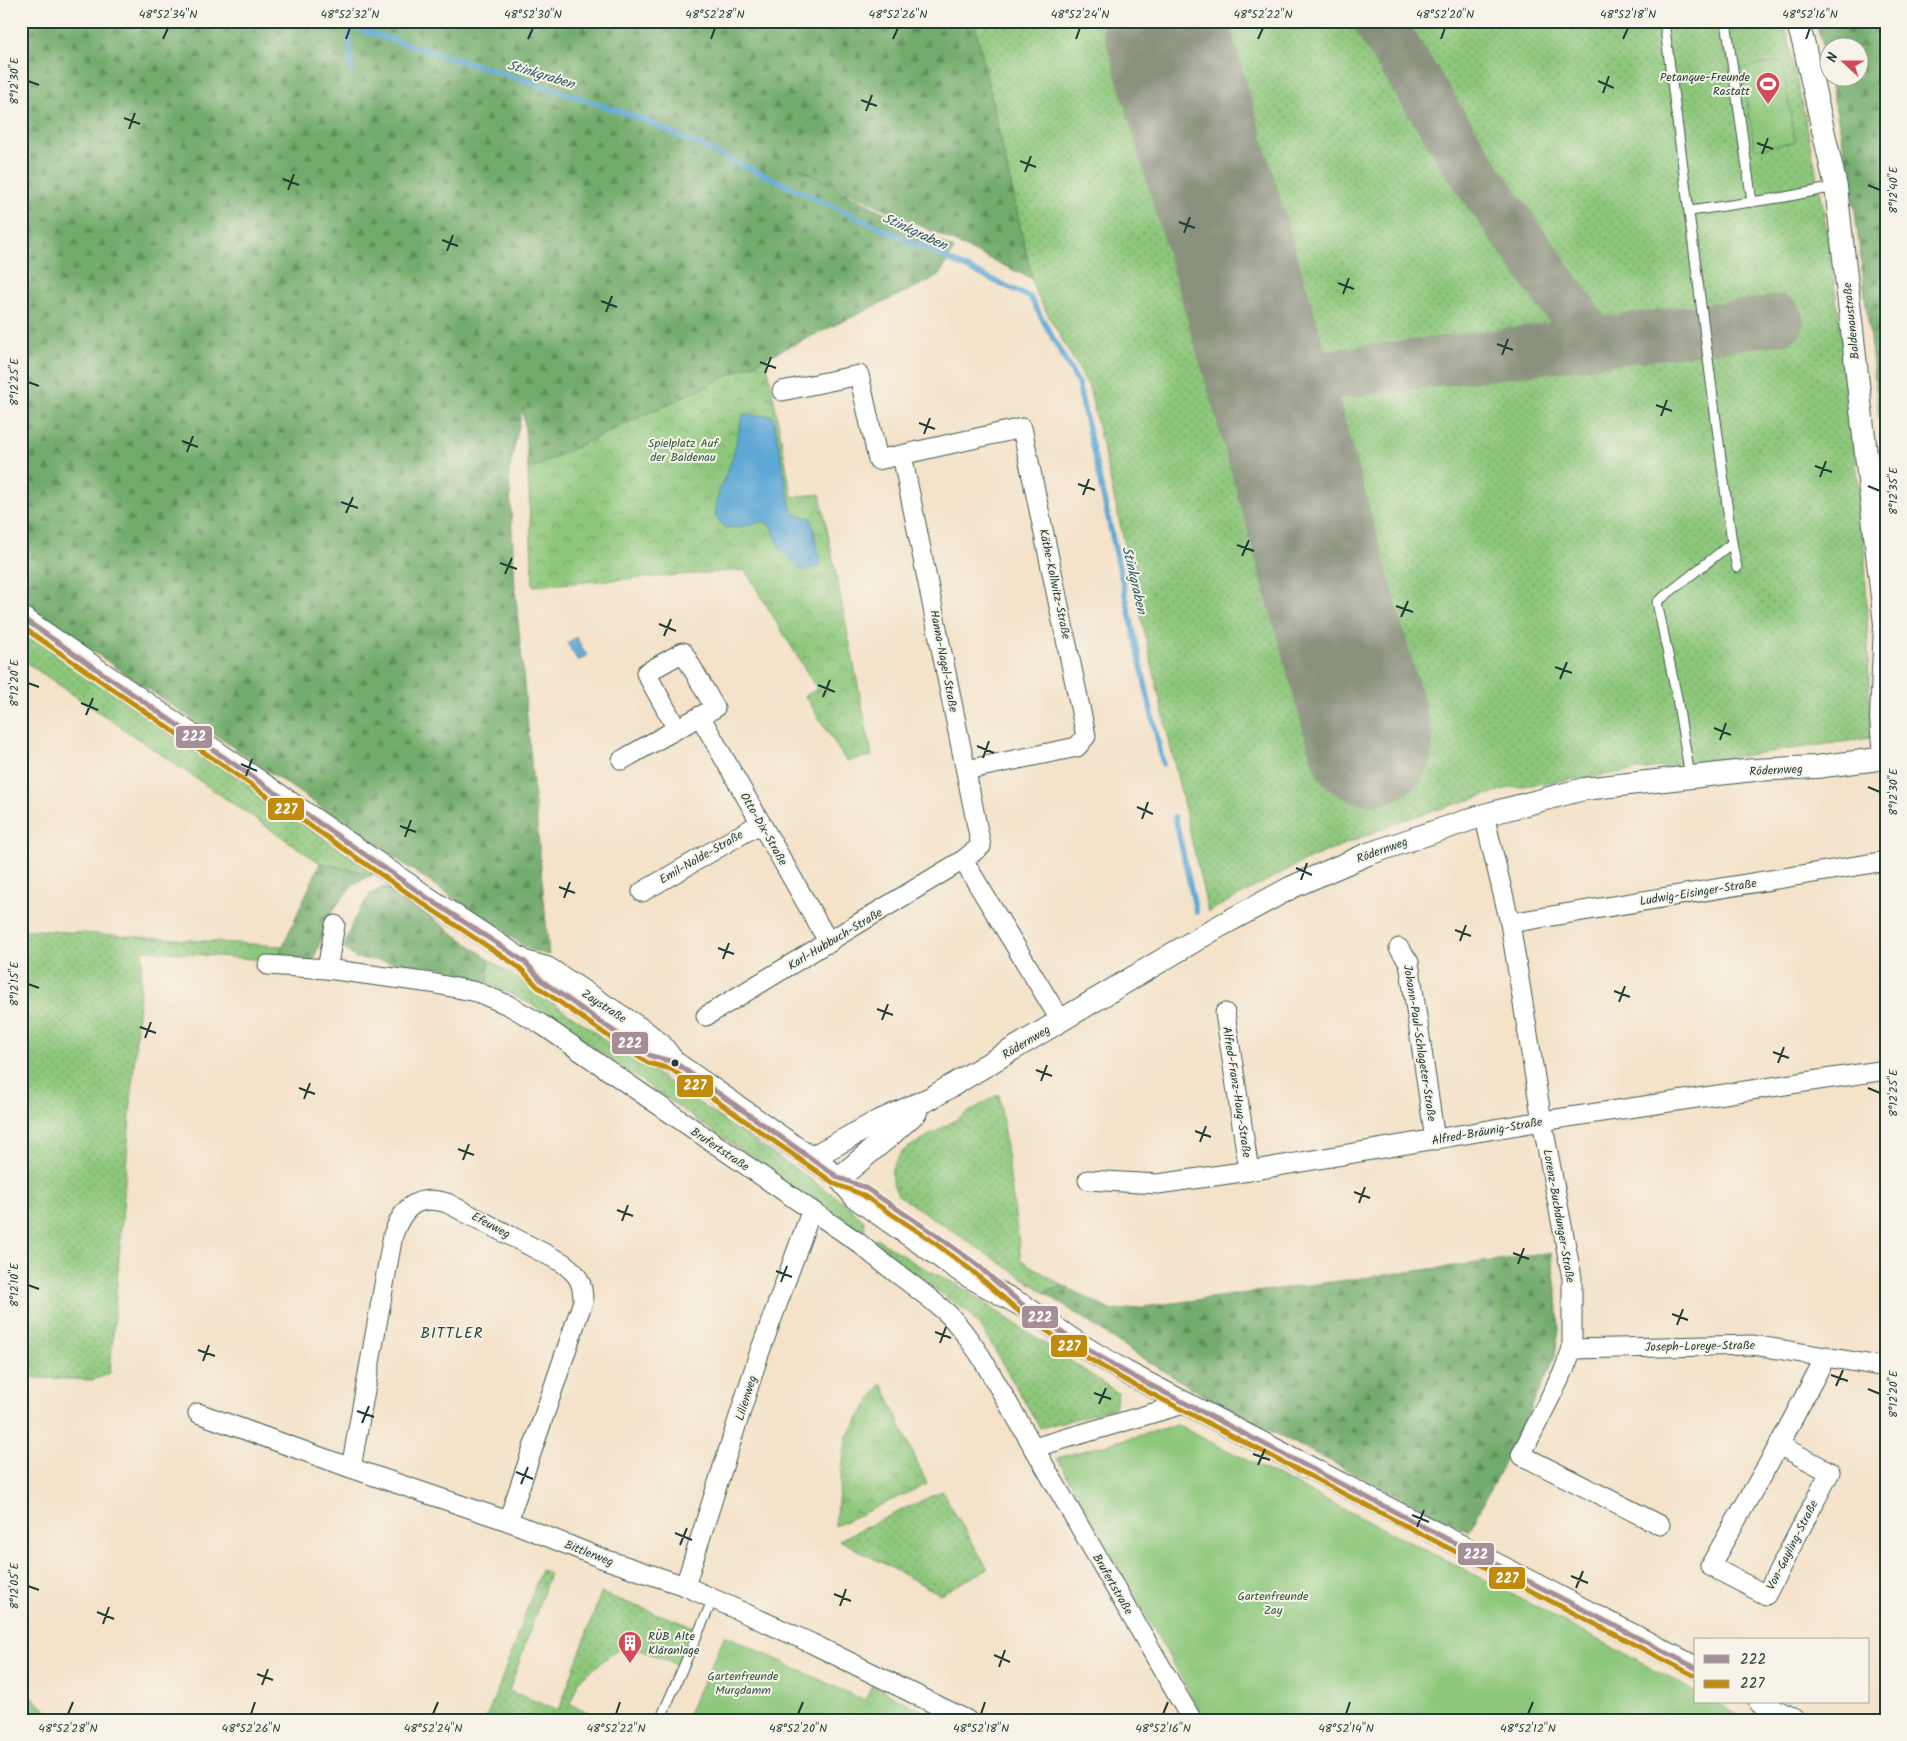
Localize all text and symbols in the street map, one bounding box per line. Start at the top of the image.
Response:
text: 48°52'34"N [139,5,197,24]
text: 48°52'32"N [321,5,379,24]
text: 48°52'30"N [504,5,562,24]
text: 48°52'28"N [685,5,745,24]
text: 48°52'26"N [869,5,927,24]
text: 48°52'24"N [1051,5,1109,24]
text: 48°52'22"N [1233,5,1293,24]
text: 48°52'20"N [1416,5,1474,24]
text: 48°52'18"N [1600,5,1656,24]
text: 48°52'16"N [1782,5,1838,24]
north arrow [1820,38,1870,88]
text: N [1821,49,1845,66]
water label: Stinkgraben [504,54,578,96]
text: 8°12'30"E [5,56,24,105]
place label: Petanque-Freunde Rastatt [1660,68,1751,101]
sports icon: Petanque-Freunde Rastatt [1755,71,1781,105]
text: 8°12'40"E [1884,165,1903,214]
water label: Stinkgraben [879,207,952,257]
street label: Baldenaustraße [1838,281,1865,360]
text: 8°12'25"E [5,357,24,406]
park label: Spielplatz Auf der Baldenau [648,434,719,467]
text: 8°12'35"E [1884,466,1903,515]
street label: Käthe-Kollwitz-Straße [1034,527,1076,642]
water label: Stinkgraben [1116,544,1153,618]
street label: Hanna-Nagel-Straße [924,608,963,715]
text: 8°12'20"E [5,658,24,707]
line badge: 222 [175,725,213,749]
text: 222 [182,726,206,748]
street label: Rödernweg [1749,760,1803,781]
text: 8°12'30"E [1884,767,1903,816]
street label: Otto-Dix-Straße [735,789,793,870]
line badge: 227 [267,797,305,821]
text: 227 [275,799,298,821]
street label: Emil-Nolde-Straße [656,825,747,889]
street label: Rödernweg [1354,832,1411,869]
street label: Ludwig-Eisinger-Straße [1638,874,1759,911]
street label: Karl-Hubbuch-Straße [784,903,887,975]
text: 8°12'15"E [5,961,24,1006]
street label: Johann-Paul-Schlageter-Straße [1398,963,1441,1123]
street label: Zaystraße [577,985,631,1028]
street label: Rödernweg [998,1020,1054,1064]
street label: Alfred-Franz-Haug-Straße [1217,1025,1256,1160]
line badge: 222 [611,1031,649,1055]
text: 222 [618,1033,642,1055]
unlabelled marker [670,1058,680,1068]
text: 8°12'25"E [1884,1068,1903,1117]
line badge: 227 [676,1074,714,1098]
text: 227 [684,1075,707,1097]
street label: Alfred-Bräunig-Straße [1430,1112,1545,1151]
street label: Brufertstraße [686,1123,754,1177]
street label: Lorenz-Buchdunger-Straße [1537,1148,1580,1285]
street label: Efeuweg [468,1207,514,1244]
text: 8°12'10"E [5,1262,24,1307]
line badge: 222 [1021,1305,1059,1329]
text: 222 [1028,1307,1052,1329]
district label: BITTLER [421,1322,483,1346]
line badge: 227 [1050,1334,1088,1358]
text: 227 [1058,1336,1081,1358]
street label: Joseph-Loreye-Straße [1645,1336,1756,1357]
text: 8°12'20"E [1884,1369,1903,1418]
street label: Lilienweg [731,1373,762,1423]
street label: Von-Gayling-Straße [1762,1496,1824,1594]
street label: Bittlerweg [561,1535,616,1572]
line badge: 222 [1457,1542,1495,1566]
text: 222 [1464,1544,1488,1566]
street label: Brufertstraße [1087,1550,1138,1619]
text: 8°12'05"E [5,1561,24,1610]
line badge: 227 [1488,1566,1526,1590]
text: 227 [1496,1568,1519,1590]
park label: Gartenfreunde Zay [1238,1587,1309,1620]
place label: RÜB Alte Kläranlage [648,1627,700,1660]
building icon: RÜB Alte Kläranlage [617,1630,643,1664]
legend [1694,1638,1870,1704]
text: 222 [1740,1648,1766,1672]
park label: Gartenfreunde Murgdamm [708,1667,779,1700]
text: 227 [1740,1672,1765,1696]
text: 48°52'28"N [38,1719,98,1738]
text: 48°52'26"N [222,1719,280,1738]
text: 48°52'24"N [404,1719,462,1738]
text: 48°52'22"N [586,1719,646,1738]
text: 48°52'20"N [769,1719,827,1738]
text: 48°52'18"N [953,1719,1009,1738]
text: 48°52'16"N [1135,1719,1191,1738]
text: 48°52'14"N [1318,1719,1374,1738]
text: 48°52'12"N [1500,1719,1556,1738]

